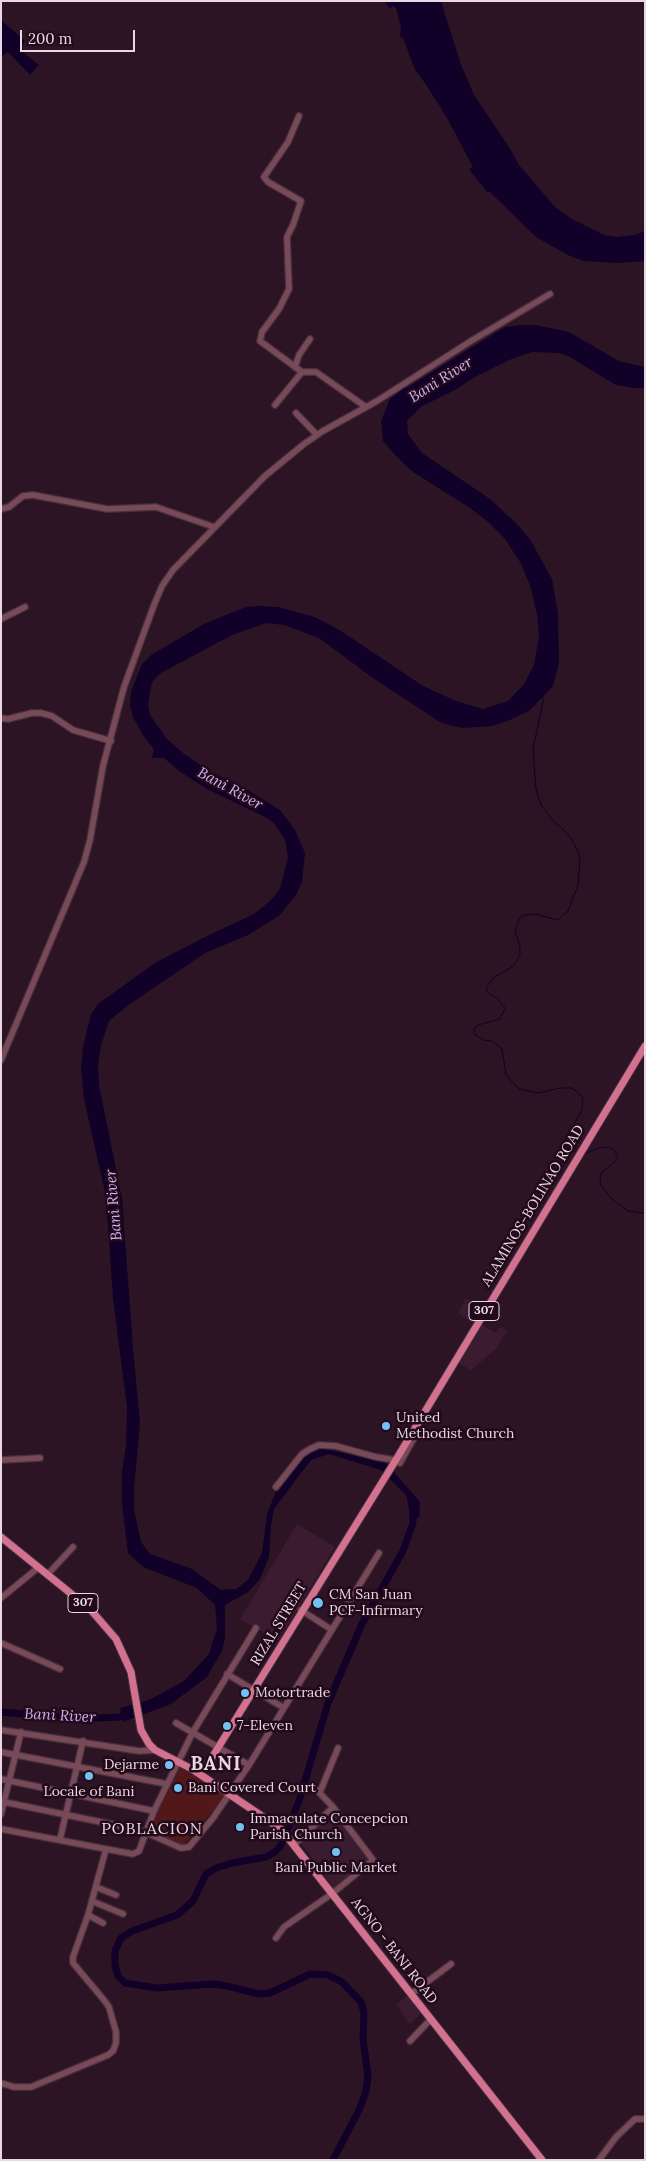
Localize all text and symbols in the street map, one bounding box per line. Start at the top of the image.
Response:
scale bar [22,20,138,52]
text: 200 m [28,29,72,48]
water label: Bani River [406,353,476,407]
water label: Bani River [194,764,266,814]
street label: ALAMINOS-BOLINAO ROAD [478,1122,588,1290]
water label: Bani River [102,1169,126,1241]
road number: 307 [469,1302,499,1320]
place label: United Methodist Church [396,1410,514,1442]
marker: United Methodist Church [380,1420,392,1432]
street label: RIZAL STREET [247,1579,311,1669]
place label: CM San Juan PCF-Infirmary [329,1587,423,1620]
road number: 307 [68,1594,98,1612]
marker: CM San Juan PCF-Infirmary [311,1596,325,1610]
place label: Motortrade [255,1685,330,1701]
marker: Motortrade [239,1687,251,1699]
water label: Bani River [24,1705,96,1727]
place label: 7-Eleven [237,1718,293,1734]
marker: 7-Eleven [221,1720,233,1732]
district label: BANI [190,1754,242,1776]
place label: Dejarme [104,1757,159,1773]
marker: Dejarme [163,1759,175,1771]
marker: Locale of Bani [83,1770,95,1782]
place label: Bani Covered Court [188,1780,316,1796]
marker: Bani Covered Court [172,1782,184,1794]
place label: Locale of Bani [44,1784,134,1800]
place label: Immaculate Concepcion Parish Church [250,1811,408,1844]
district label: POBLACION [100,1819,204,1839]
marker: Immaculate Concepcion Parish Church [234,1821,246,1833]
marker: Bani Public Market [330,1846,342,1858]
place label: Bani Public Market [275,1860,397,1876]
street label: AGNO - BANI ROAD [347,1894,441,2008]

